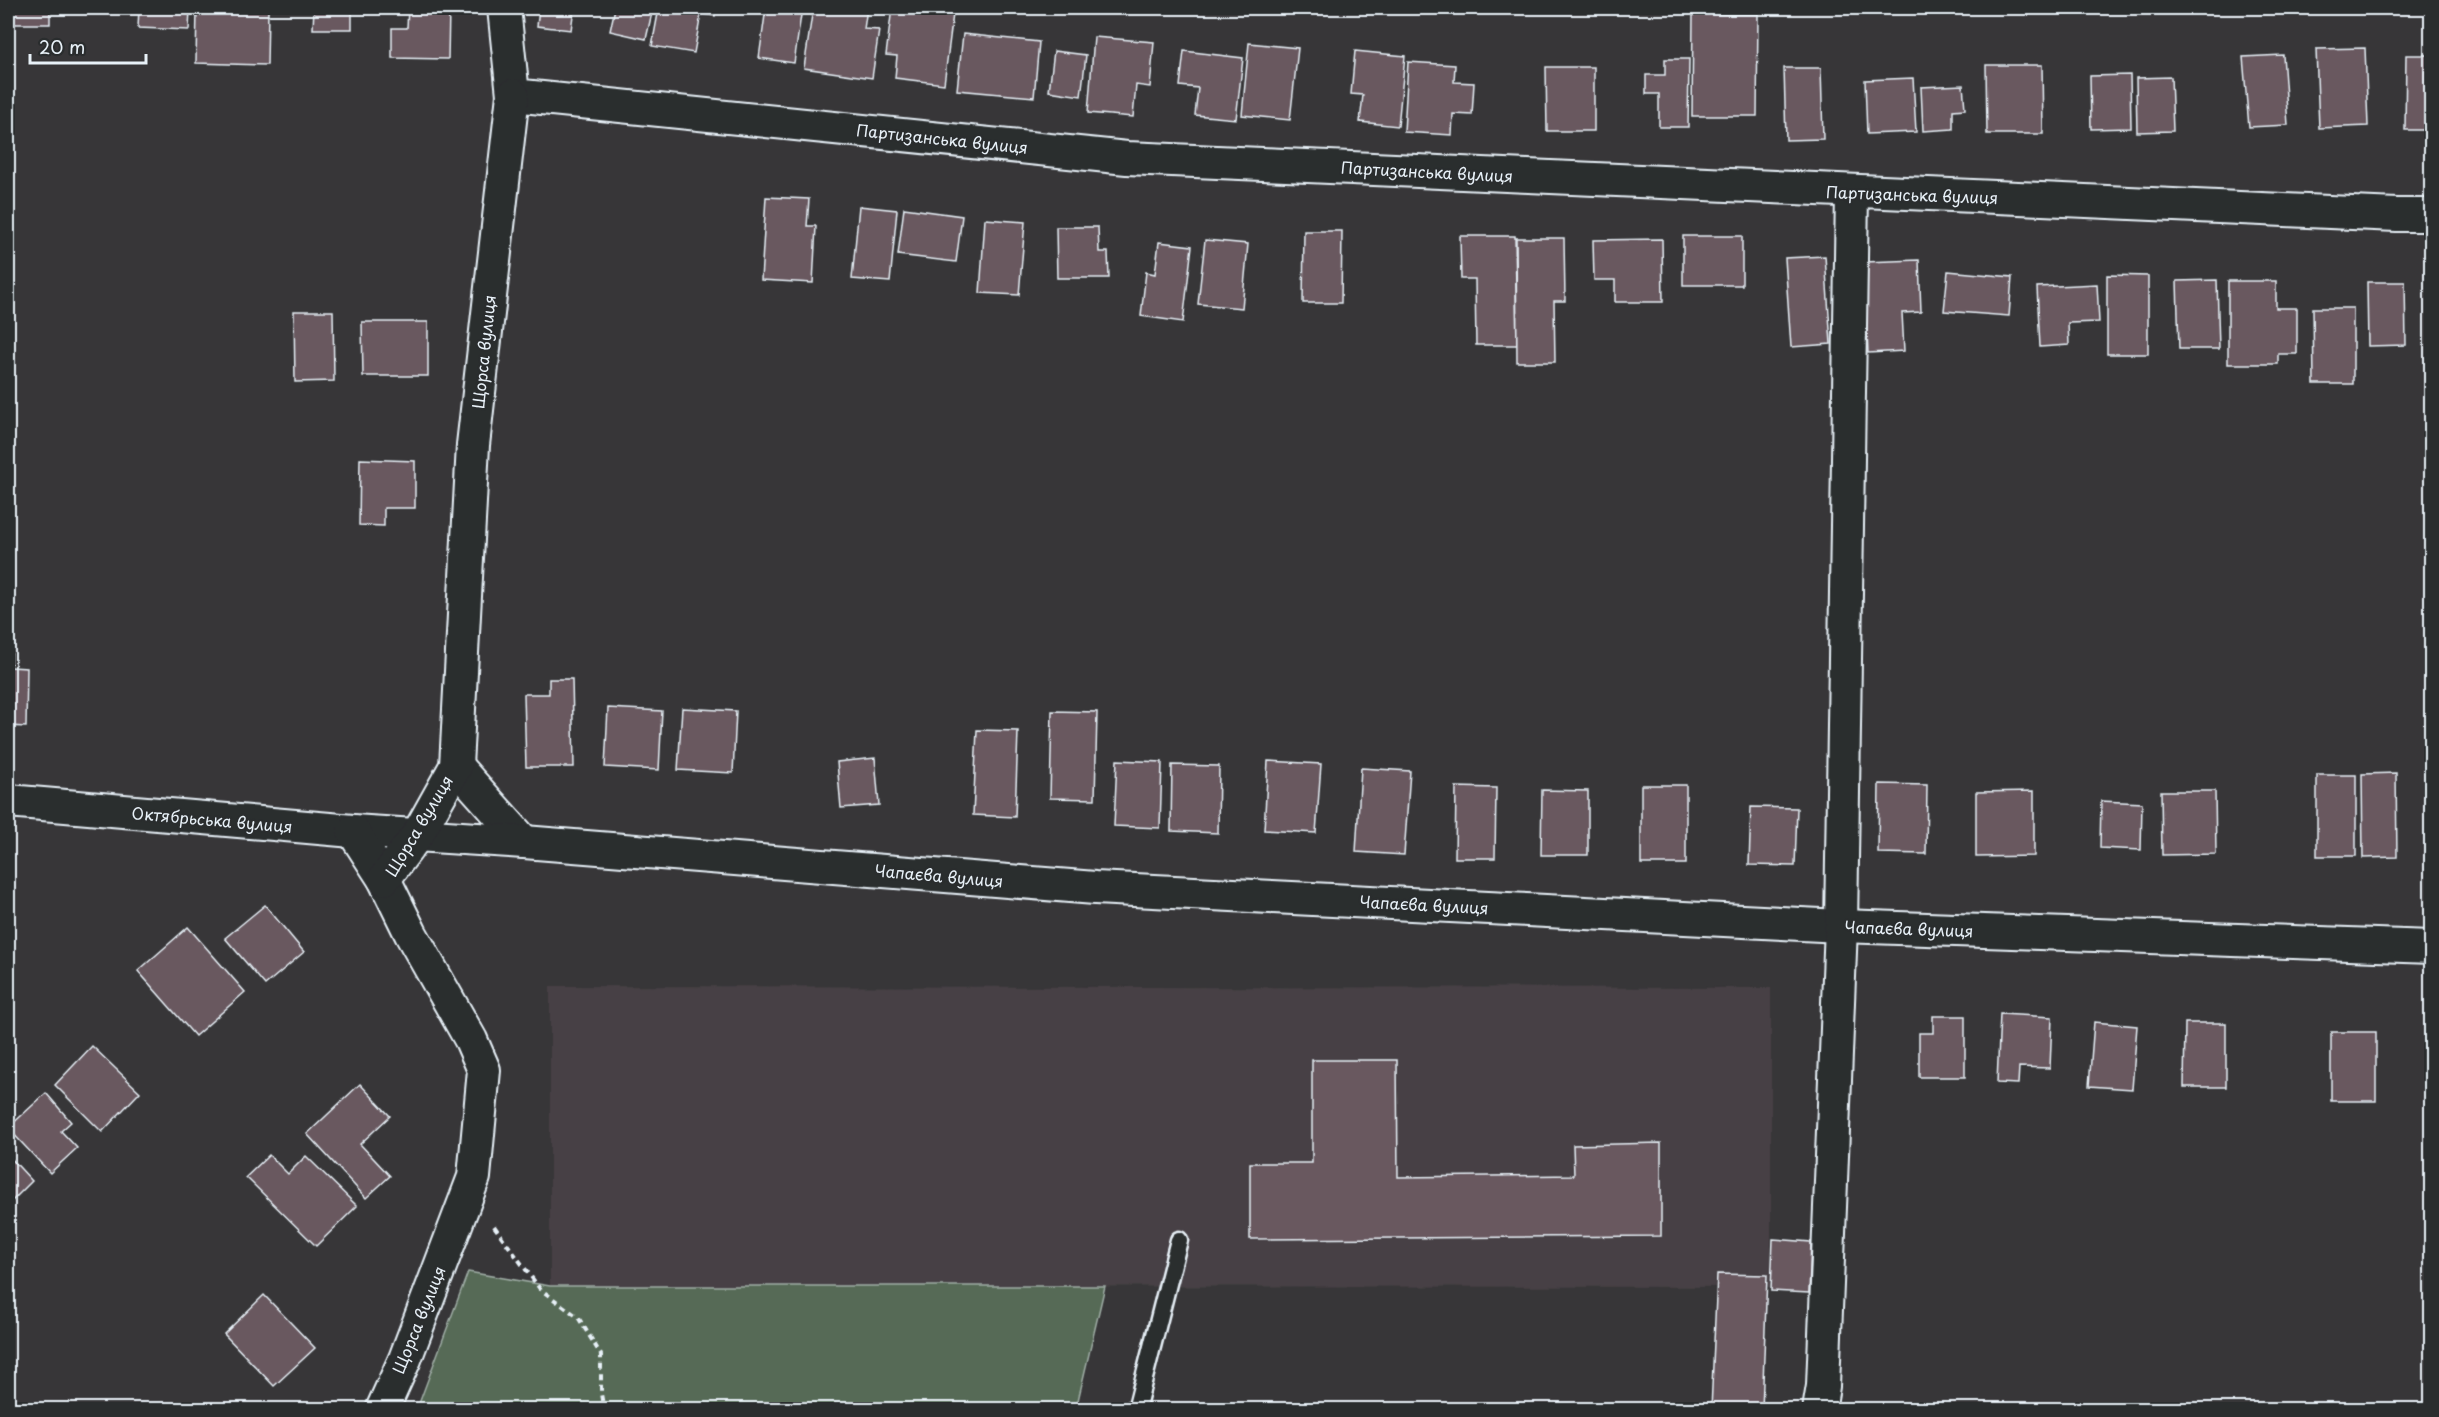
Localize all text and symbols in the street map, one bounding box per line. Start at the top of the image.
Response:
scale bar [30,27,146,65]
text: 20 m [39,33,85,60]
street label: Партизанська вулиця [855,117,1029,159]
street label: Партизанська вулиця [1340,155,1514,187]
street label: Партизанська вулиця [1825,179,1999,209]
street label: Щорса вулиця [465,294,501,410]
street label: Щорса вулиця [378,770,458,881]
street label: Октябрьська вулиця [131,800,293,838]
street label: Чапаєва вулиця [874,857,1004,893]
street label: Чапаєва вулиця [1359,889,1489,919]
street label: Чапаєва вулиця [1844,914,1974,942]
street label: Щорса вулиця [385,1262,451,1377]

